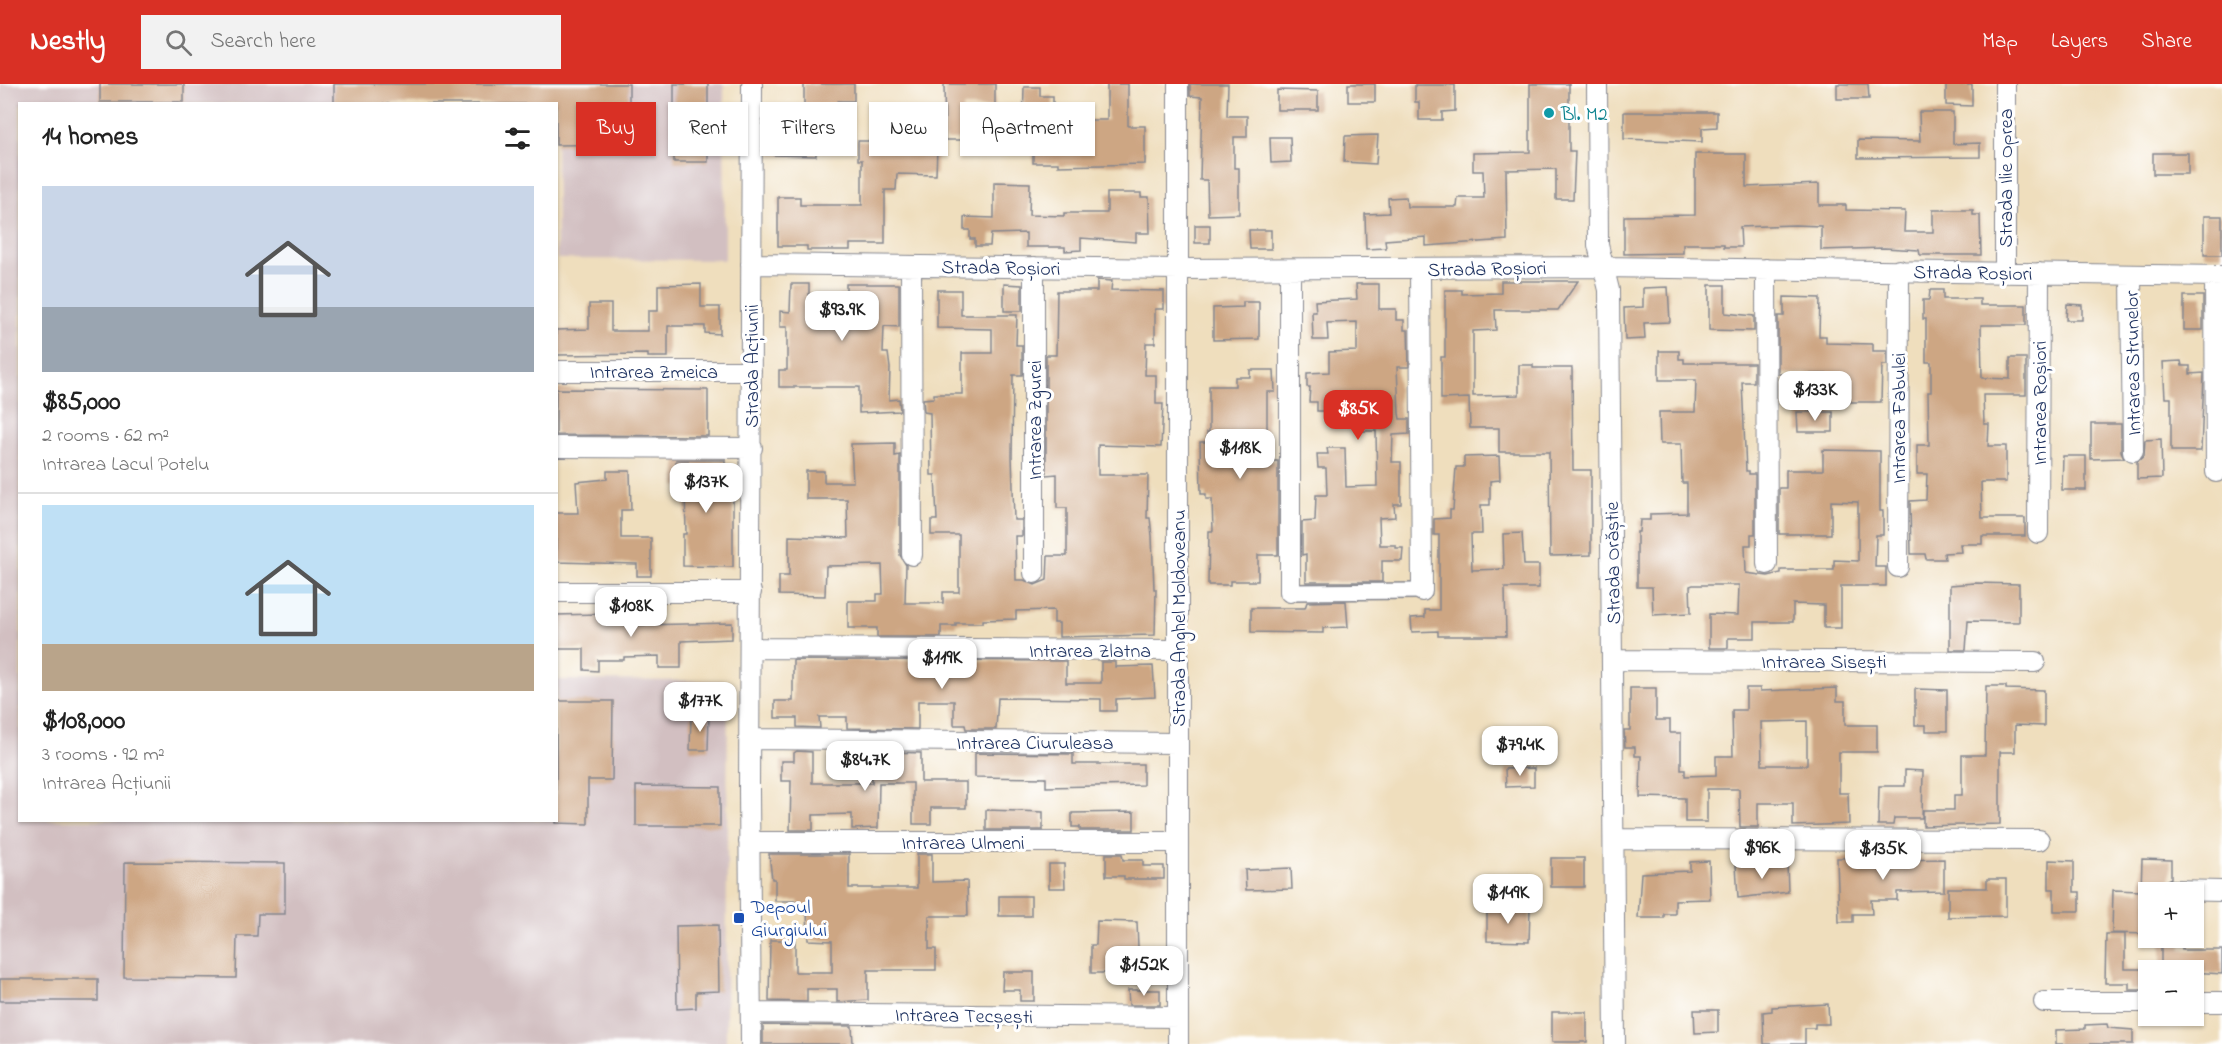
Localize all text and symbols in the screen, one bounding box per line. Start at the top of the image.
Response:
search box [141,15,561,69]
text: Nestly [30,22,105,63]
icon: search [162,26,195,59]
text: Search here [210,26,316,58]
text: Map [1982,27,2018,57]
text: Layers [2051,27,2108,57]
text: Share [2141,27,2192,57]
place label: Bl. M2 [1560,101,1608,130]
chip: Buy [576,102,656,156]
chip: Rent [668,102,748,156]
chip: Filters [760,102,857,156]
chip: New [869,102,948,156]
chip: Apartment [960,102,1095,156]
marker: Bl. M2 [1542,106,1556,120]
street label: Strada Ilie Oprea [1993,108,2022,248]
text: 14 homes [42,119,138,157]
icon: filters [501,122,534,155]
icon: home [234,225,342,333]
street label: Strada Roșiori [941,254,1061,285]
street label: Strada Roșiori [1427,255,1547,286]
street label: Strada Roșiori [1913,259,2033,290]
street label: Intrarea Strunelor [2119,289,2150,436]
pin: $93.9K [793,291,891,342]
text: $93.9K [819,296,865,325]
street label: Strada Acțiunii [739,304,768,428]
street label: Intrarea Roșiori [2027,341,2056,465]
street label: Intrarea Fabulei [1886,353,1915,483]
street label: Intrarea Zmeica [590,359,718,388]
street label: Intrarea Zgurei [1022,360,1052,480]
pin: $133K [1773,371,1857,422]
text: $133K [1793,376,1837,405]
text: $85,000 [42,384,121,422]
pin: $85K [1322,390,1394,441]
text: $85K [1338,395,1378,424]
text: 2 rooms · 62 m² [42,422,169,451]
pin: $118K [1198,429,1282,480]
text: $118K [1219,434,1261,463]
text: Intrarea Lacul Potelu [42,451,209,480]
pin: $137K [664,463,748,514]
text: $137K [684,468,728,497]
street label: Strada Orăștie [1599,501,1630,624]
street label: Strada Anghel Moldoveanu [1166,509,1196,727]
icon: home [234,544,342,652]
pin: $108K [589,587,673,638]
text: $108K [609,592,653,621]
street label: Intrarea Zlatna [1029,638,1151,667]
pin: $119K [900,639,984,690]
text: $119K [922,644,962,673]
street label: Intrarea Sisești [1761,649,1887,678]
pin: $177K [658,682,742,733]
text: $177K [678,687,722,716]
text: $108,000 [42,703,125,741]
pin: $79.4K [1471,726,1569,777]
street label: Intrarea Ciuruleasa [957,730,1113,759]
text: $79.4K [1496,731,1544,760]
text: 3 rooms · 92 m² [42,741,165,770]
pin: $84.7K [816,741,914,792]
text: $84.7K [840,746,890,775]
text: Intrarea Acțiunii [42,770,171,799]
pin: $96K [1726,829,1798,880]
street label: Intrarea Ulmeni [901,830,1025,859]
pin: $135K [1841,830,1925,881]
text: $96K [1744,834,1780,863]
text: $135K [1859,835,1907,864]
pin: $149K [1466,874,1550,925]
text: $149K [1487,879,1529,908]
map controls [2138,882,2204,1026]
button: + [2138,882,2204,948]
place label: Depoul Giurgiului [750,894,827,947]
marker: Depoul Giurgiului [732,911,746,925]
pin: $152K [1102,946,1186,997]
text: $152K [1119,951,1169,980]
button: − [2138,960,2204,1026]
street label: Intrarea Tecșești [895,1002,1033,1033]

